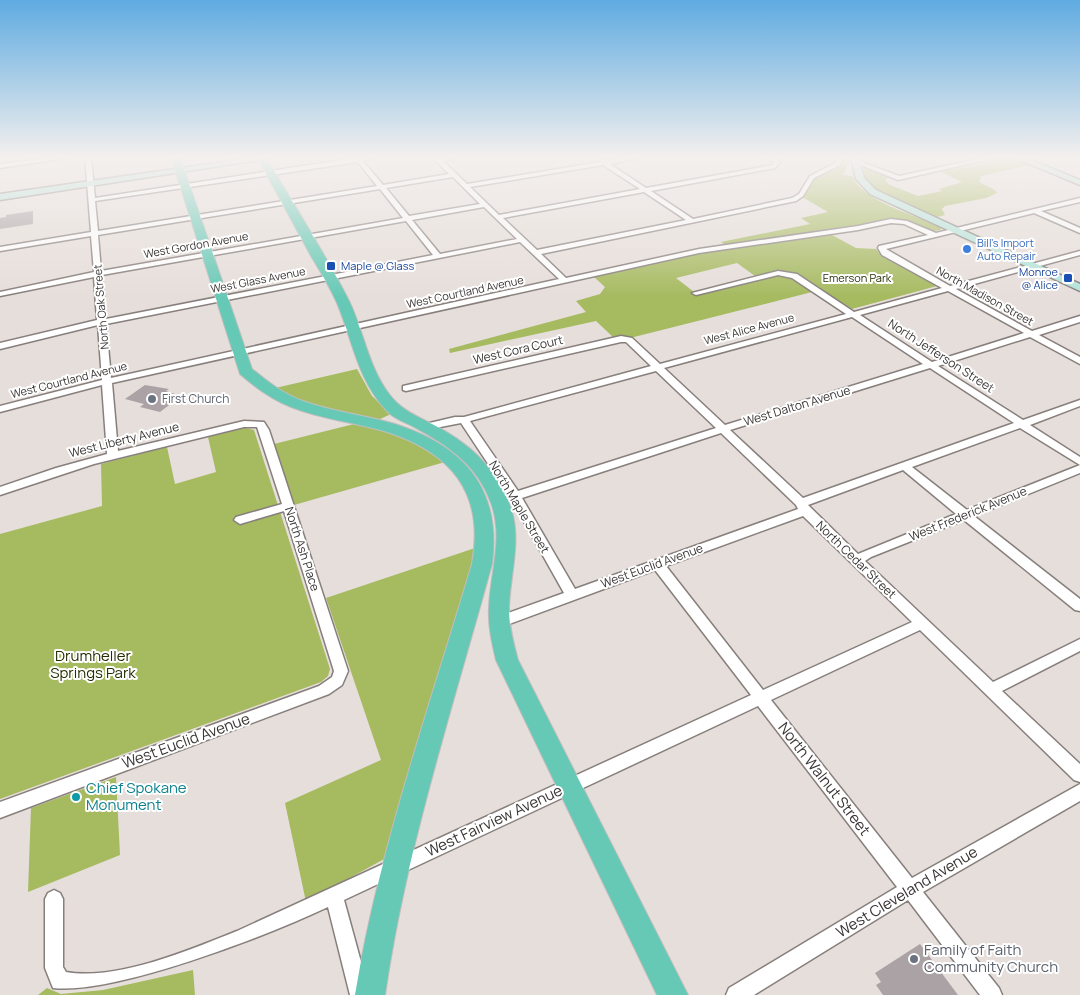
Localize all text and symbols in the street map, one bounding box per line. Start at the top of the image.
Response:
street label: West Gordon Avenue [142,228,250,261]
place label: Bill's Import Auto Repair [977,235,1036,263]
marker: Bill's Import Auto Repair [961,243,973,255]
place label: Maple @ Glass [341,258,414,273]
marker: Maple @ Glass [325,260,337,272]
street label: West Glass Avenue [209,263,307,296]
street label: North Madison Street [934,263,1037,329]
street label: North Oak Street [89,264,112,350]
place label: Monroe @ Alice [1019,264,1059,292]
park label: Emerson Park [823,270,892,285]
street label: West Courtland Avenue [405,272,525,311]
marker: Monroe @ Alice [1062,272,1074,284]
street label: West Alice Avenue [702,309,796,348]
street label: North Jefferson Street [885,315,998,396]
street label: West Cora Court [471,331,565,368]
street label: West Courtland Avenue [9,358,129,401]
street label: West Dalton Avenue [741,381,852,430]
place label: First Church [162,390,229,407]
marker: First Church [146,393,158,405]
street label: West Liberty Avenue [67,418,181,461]
street label: North Maple Street [485,457,554,556]
street label: West Frederick Avenue [906,482,1029,545]
street label: North Ash Place [281,505,324,593]
street label: North Cedar Street [813,517,900,602]
street label: West Euclid Avenue [598,539,705,592]
park label: Drumheller Springs Park [50,645,136,683]
street label: West Euclid Avenue [119,708,253,773]
street label: North Walnut Street [773,718,875,840]
place label: Chief Spokane Monument [86,777,187,815]
street label: West Fairview Avenue [422,780,566,861]
marker: Chief Spokane Monument [70,791,82,803]
street label: West Cleveland Avenue [832,841,982,942]
place label: Family of Faith Community Church [924,939,1058,977]
marker: Family of Faith Community Church [908,953,920,965]

